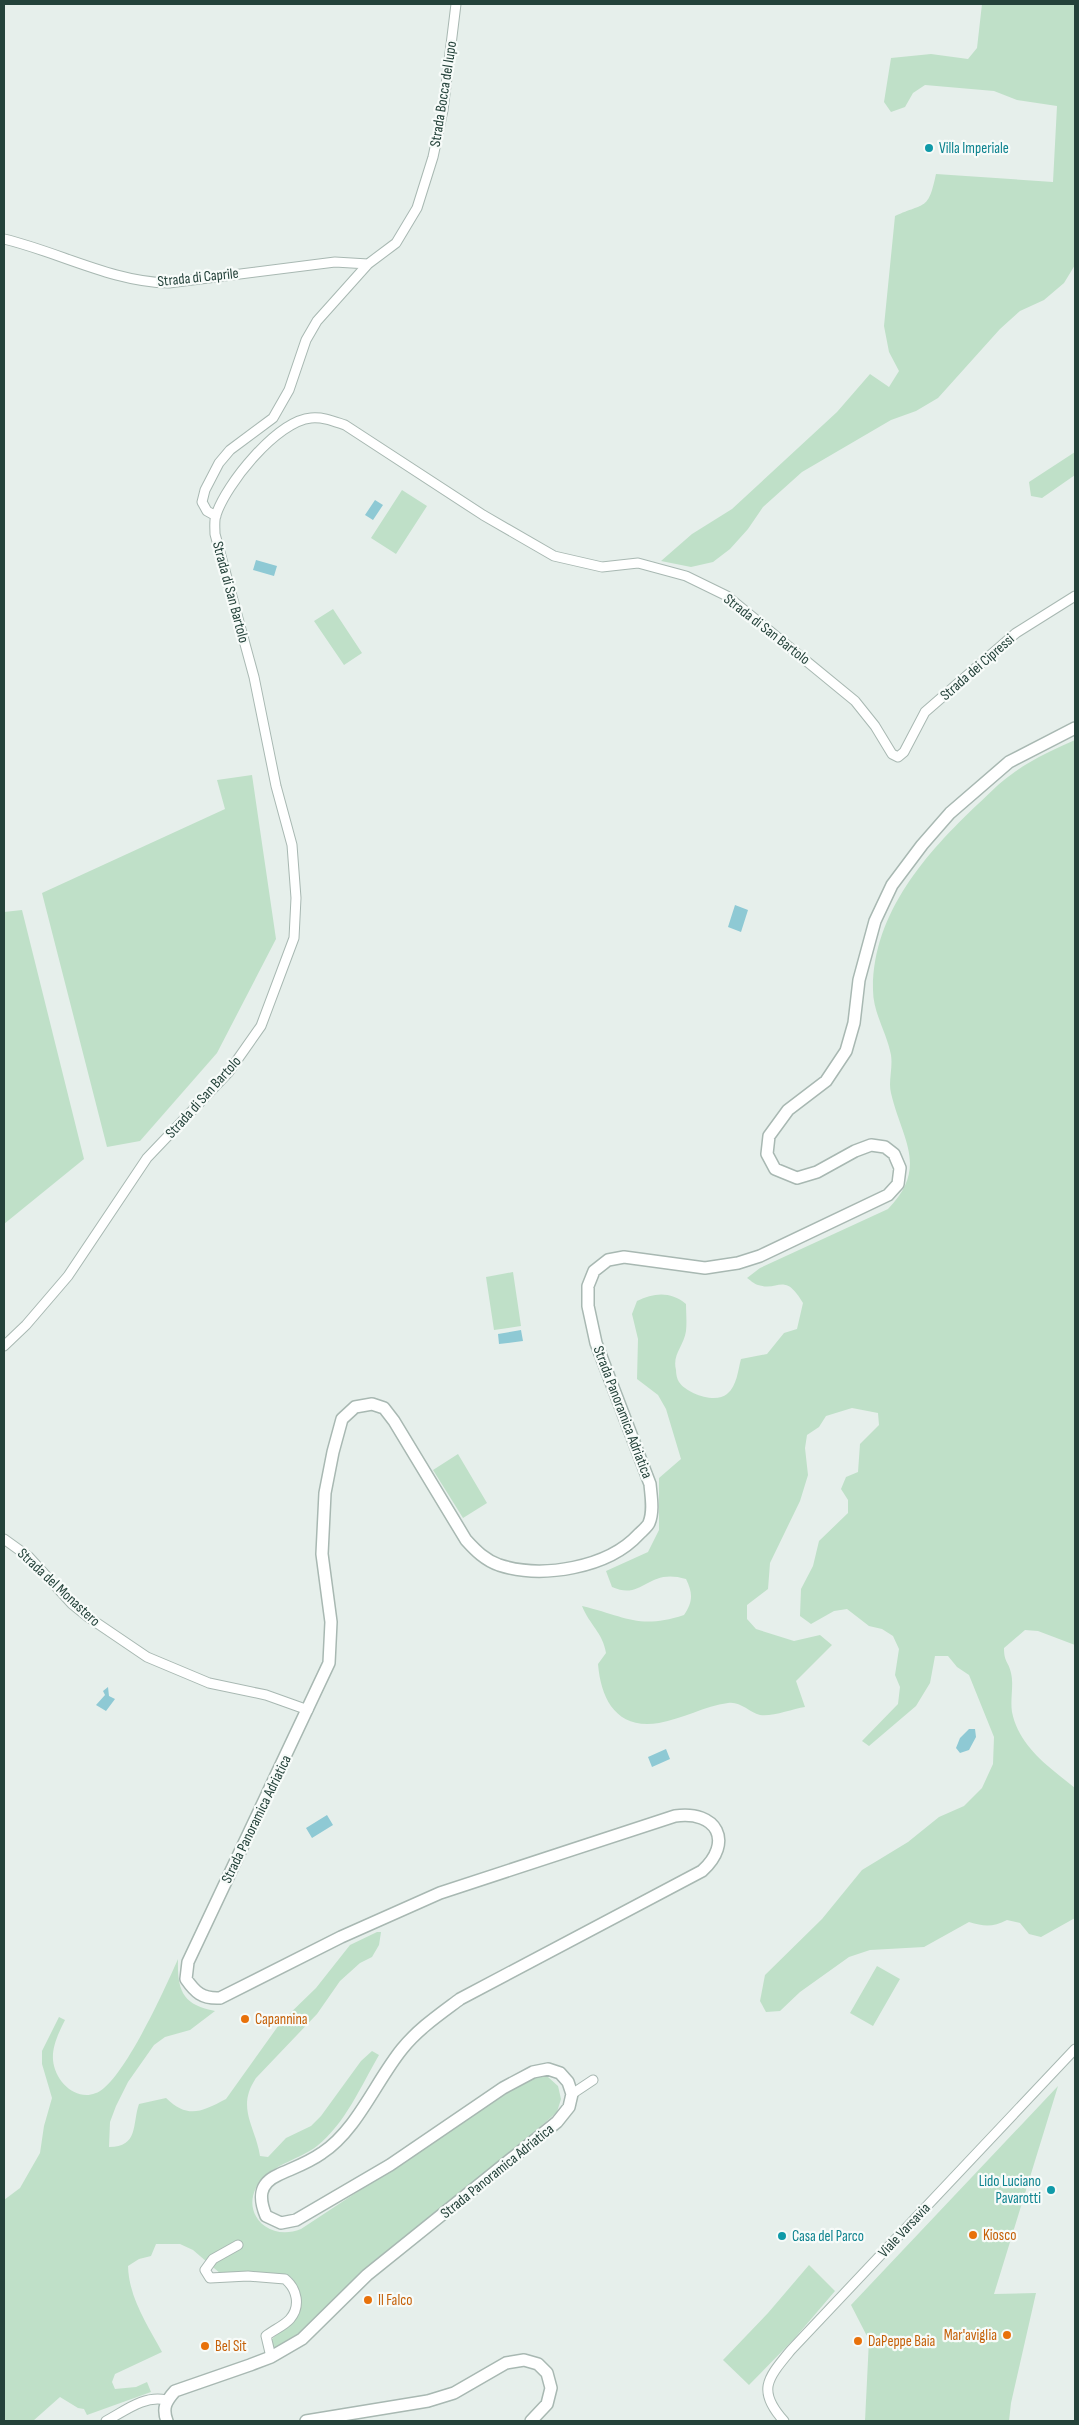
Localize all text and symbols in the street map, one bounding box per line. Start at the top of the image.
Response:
street label: Strada Bocca del lupo [426,40,461,148]
place label: Villa Imperiale [939,139,1009,158]
marker: Villa Imperiale [923,142,935,154]
street label: Strada di Caprile [156,264,240,291]
street label: Strada di San Bartolo [208,539,253,645]
street label: Strada di San Bartolo [720,590,814,669]
street label: Strada dei Cipressi [936,630,1019,705]
street label: Strada di San Bartolo [161,1052,245,1142]
street label: Strada Panoramica Adriatica [589,1343,657,1481]
street label: Strada del Monastero [13,1544,104,1631]
street label: Strada Panoramica Adriatica [217,1752,296,1886]
place label: Capannina [255,2010,308,2029]
marker: Capannina [239,2013,251,2025]
street label: Strada Panoramica Adriatica [437,2120,558,2223]
place label: Lido Luciano Pavarotti [979,2172,1041,2208]
marker: Lido Luciano Pavarotti [1045,2184,1057,2196]
street label: Viale Varsavia [874,2199,935,2262]
place label: Kiosco [983,2226,1016,2245]
place label: Casa del Parco [792,2227,864,2246]
marker: Kiosco [967,2229,979,2241]
marker: Casa del Parco [776,2230,788,2242]
place label: Il Falco [378,2291,412,2310]
marker: Il Falco [362,2294,374,2306]
place label: Mar'aviglia [944,2326,997,2345]
marker: Mar'aviglia [1001,2329,1013,2341]
place label: DaPeppe Baia [868,2332,936,2351]
marker: DaPeppe Baia [852,2335,864,2347]
place label: Bel Sit [215,2337,247,2356]
marker: Bel Sit [199,2340,211,2352]

